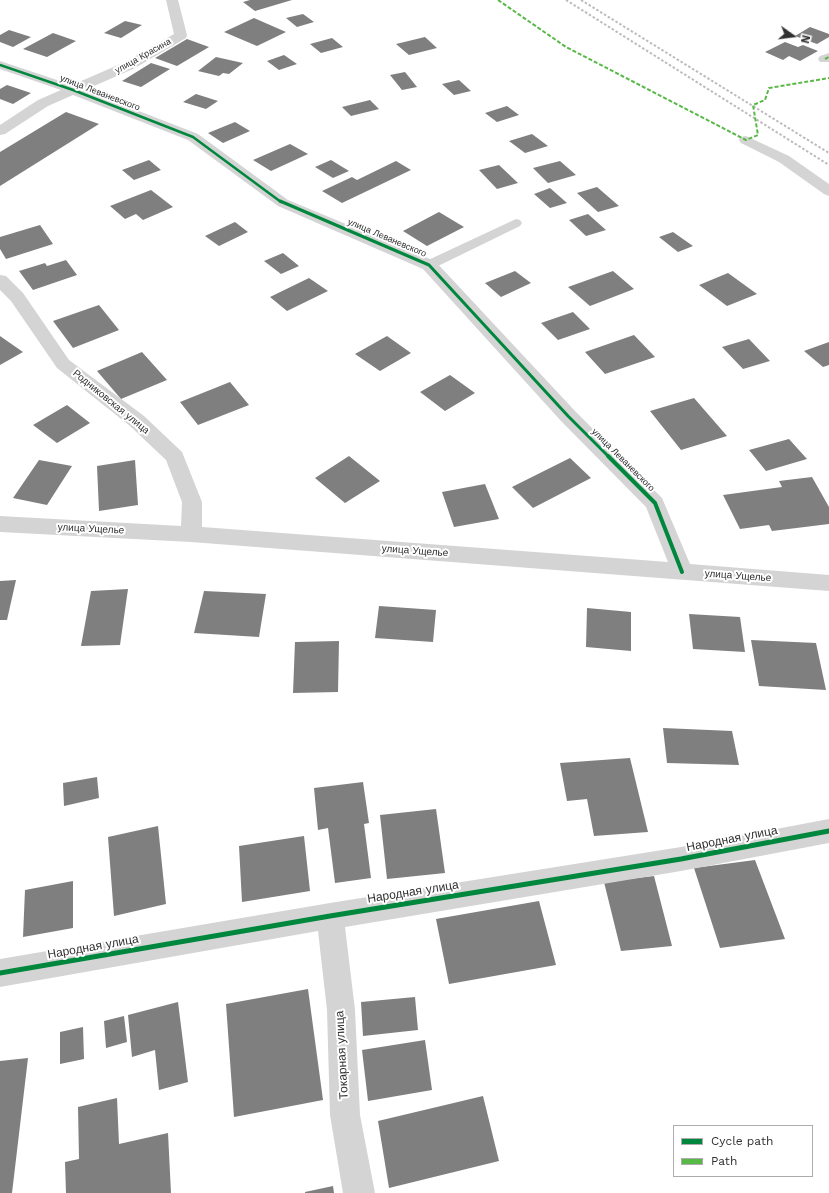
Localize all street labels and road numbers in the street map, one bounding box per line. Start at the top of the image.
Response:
street label: улица Красина [113,36,173,76]
street label: улица Леваневского [59,73,141,113]
street label: улица Леваневского [346,216,428,260]
street label: Родниковская улица [70,367,152,437]
street label: улица Леваневского [589,426,657,494]
street label: улица Ущелье [57,521,125,537]
street label: улица Ущелье [381,543,449,559]
street label: улица Ущелье [704,568,772,584]
street label: Народная улица [685,823,779,855]
street label: Народная улица [366,878,460,906]
street label: Народная улица [46,932,140,962]
street label: Токарная улица [332,1010,352,1100]

